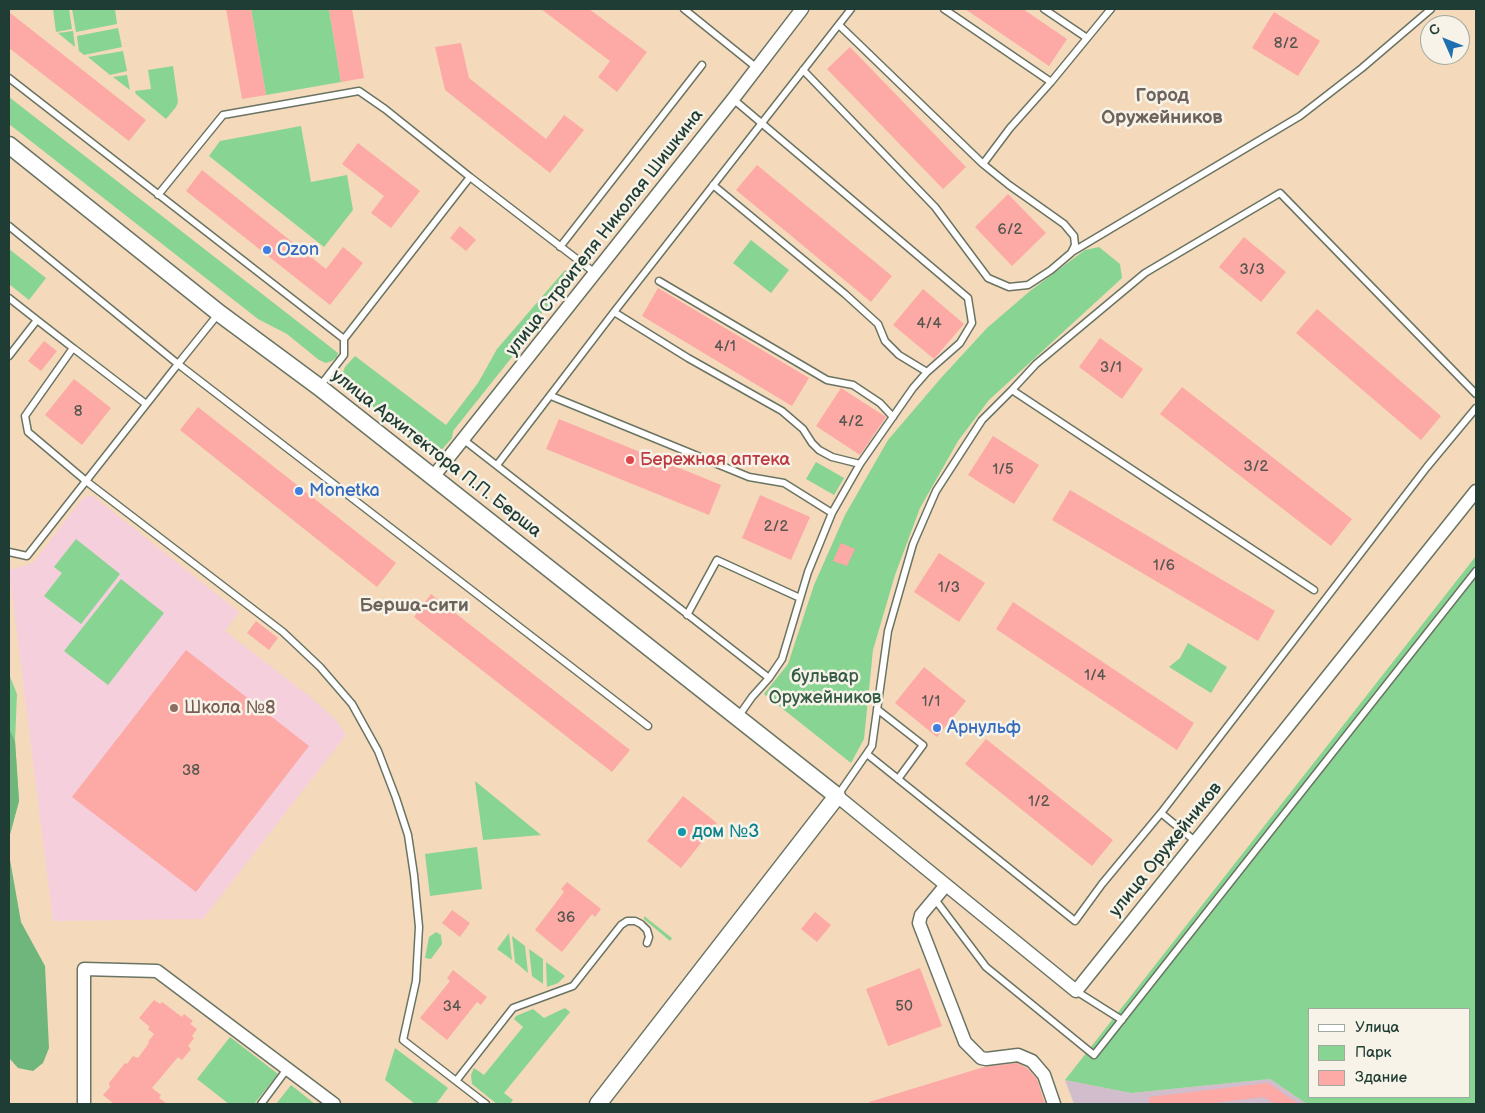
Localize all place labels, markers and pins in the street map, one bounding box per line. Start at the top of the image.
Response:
place label: Ozon [277,239,319,261]
marker: Ozon [261,244,273,256]
place label: Бережная аптека [640,449,790,471]
marker: Бережная аптека [624,454,636,466]
place label: Monetka [309,480,380,502]
marker: Monetka [293,485,305,497]
place label: Школа №8 [184,697,275,719]
marker: Школа №8 [168,702,180,714]
place label: Арнульф [947,717,1021,739]
marker: Арнульф [931,722,943,734]
place label: дом №3 [692,821,759,843]
marker: дом №3 [676,826,688,838]

